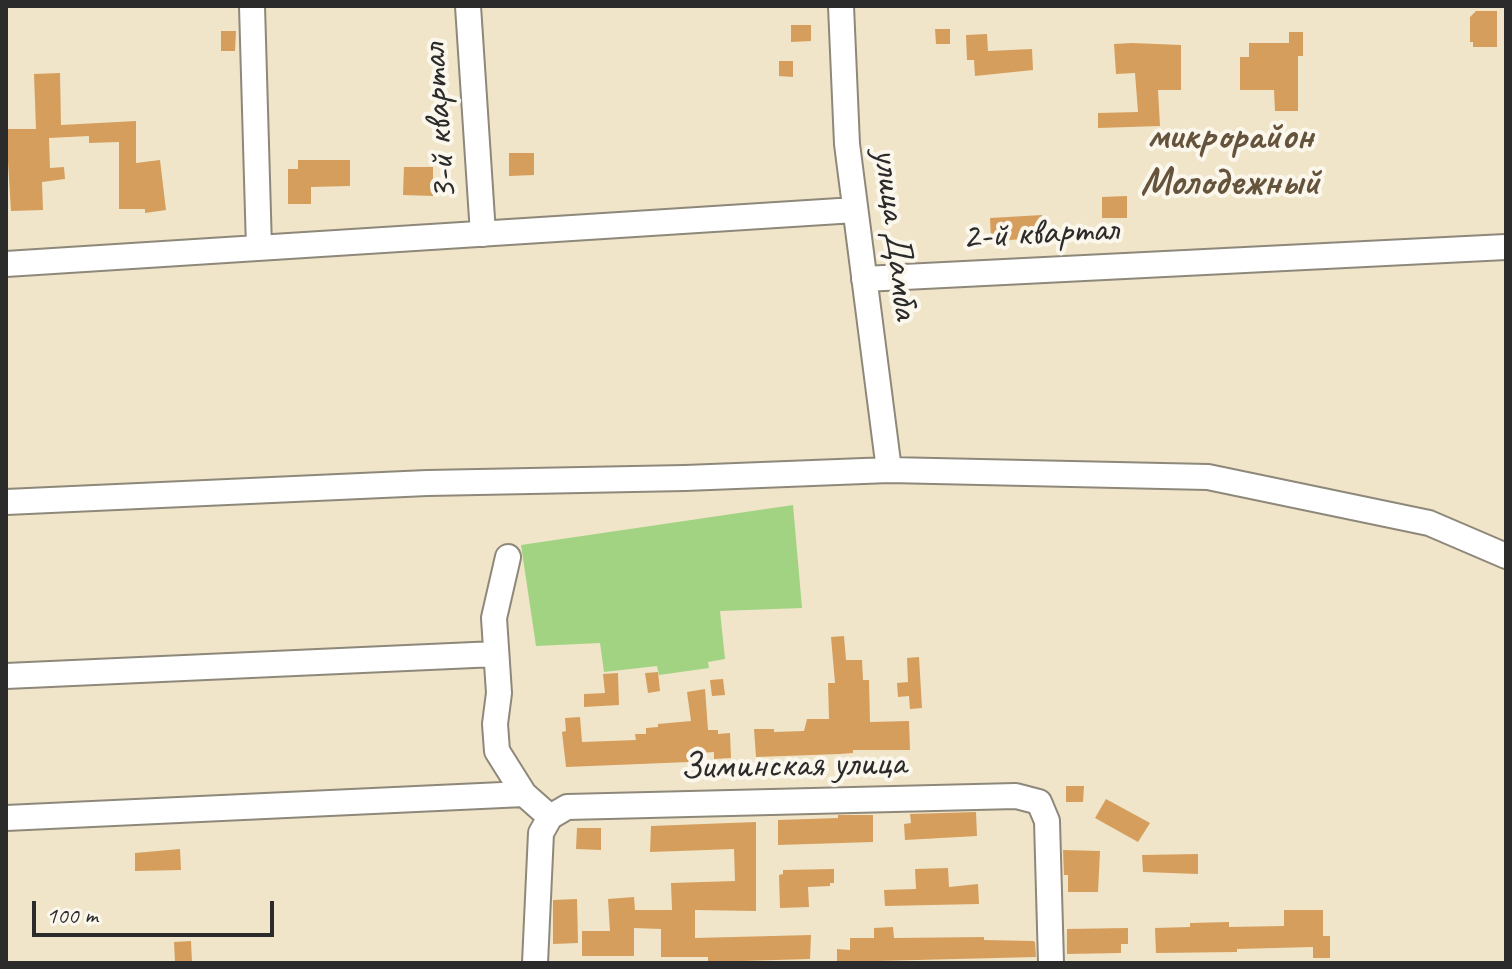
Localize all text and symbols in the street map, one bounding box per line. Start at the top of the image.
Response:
street label: 3-й квартал [412,42,468,202]
district label: микрорайон Молодежный [1140,114,1320,208]
street label: улица Дамба [862,146,928,322]
street label: 2-й квартал [961,207,1119,261]
street label: Зиминская улица [680,741,906,791]
scale bar [36,885,278,935]
text: 100 m [46,900,98,930]

